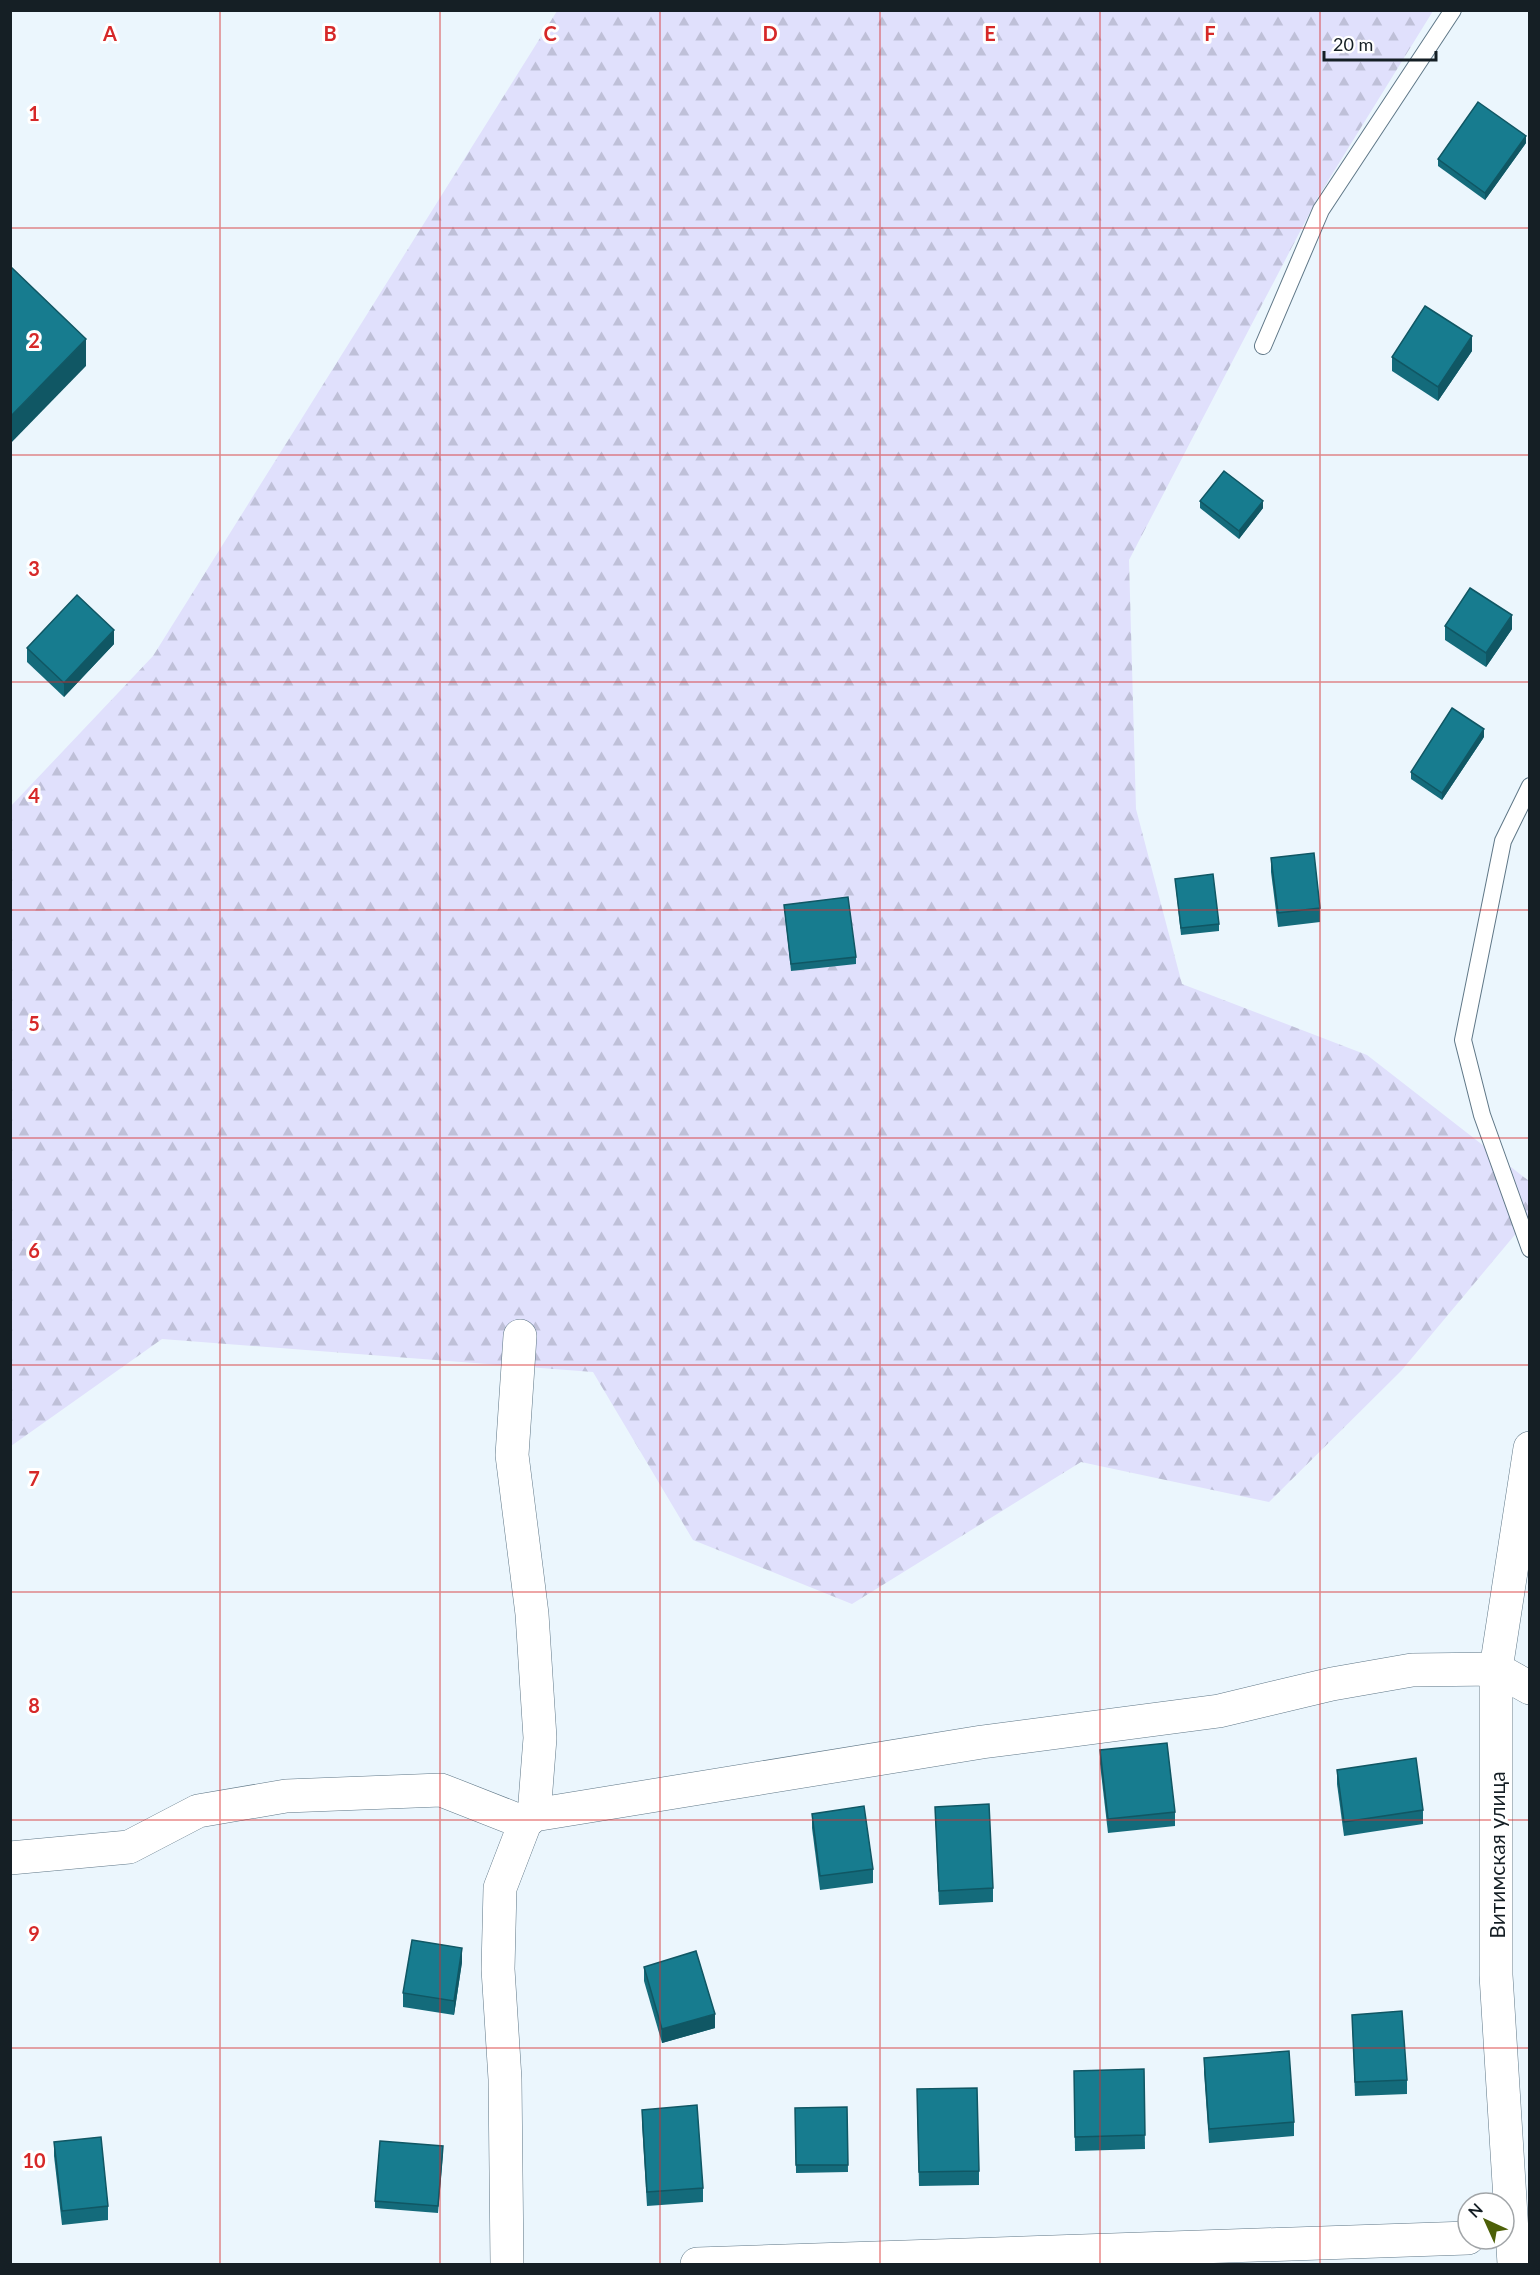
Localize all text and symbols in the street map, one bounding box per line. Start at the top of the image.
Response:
text: A [102,21,117,45]
text: B [323,21,337,45]
text: C [543,21,557,45]
text: D [762,21,778,45]
text: E [984,21,996,45]
text: F [1204,21,1216,45]
scale bar [1324,24,1436,62]
text: 20 m [1333,33,1373,55]
text: 1 [28,101,40,125]
text: 2 [28,328,40,352]
text: 3 [28,556,40,580]
text: 4 [28,783,40,807]
text: 5 [28,1011,40,1035]
text: 6 [28,1238,40,1262]
text: 7 [28,1466,40,1490]
text: 8 [28,1693,40,1717]
street label: Витимская улица [1484,1771,1509,1939]
text: 9 [28,1921,40,1945]
text: 10 [22,2148,46,2172]
north arrow [1456,2191,1516,2251]
text: N [1464,2199,1486,2221]

